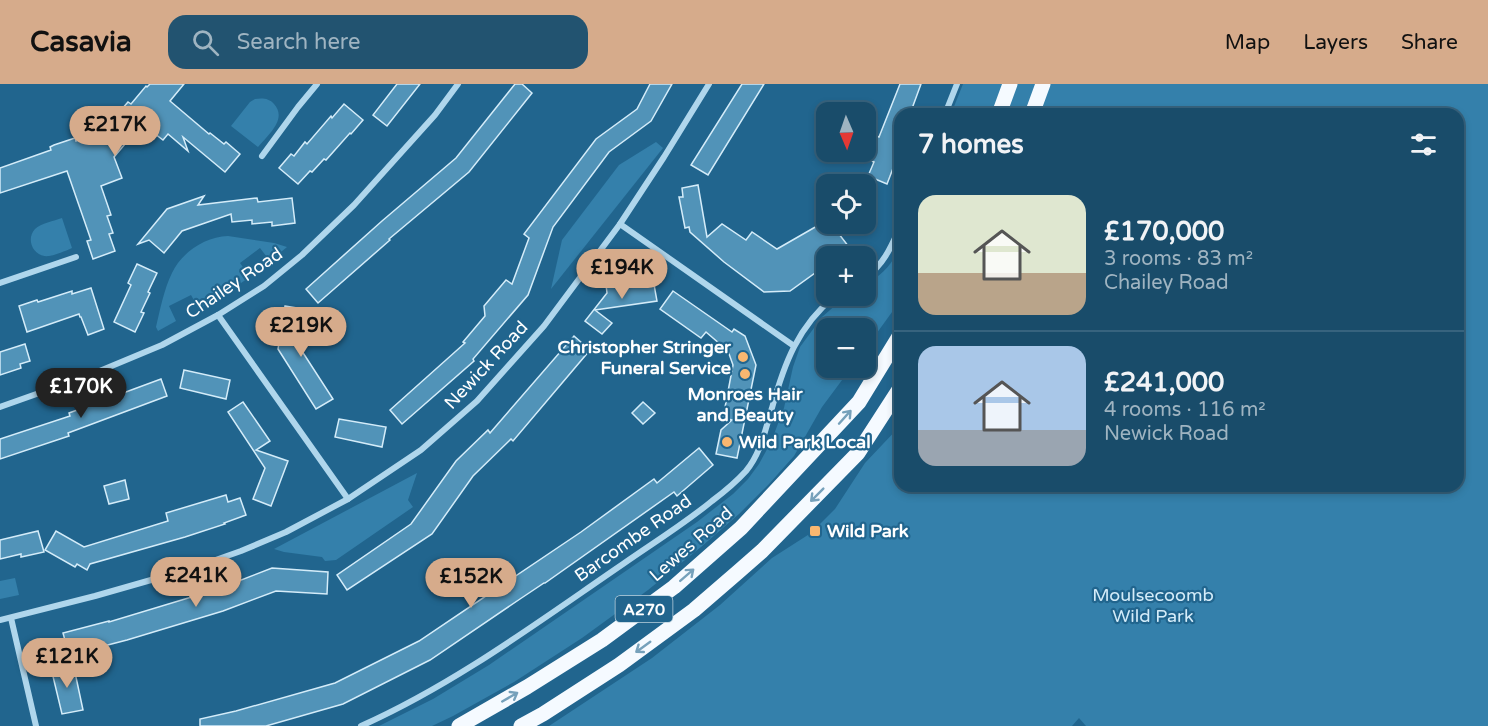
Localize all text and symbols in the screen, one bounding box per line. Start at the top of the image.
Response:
search box [168,15,588,69]
text: Casavia [30,25,132,59]
icon: search [189,26,222,59]
text: Search here [237,29,360,55]
text: Map [1225,30,1270,55]
text: Layers [1303,30,1368,55]
text: Share [1401,30,1458,55]
north arrow [816,102,876,162]
map controls [816,102,876,378]
pin: £217K [73,106,157,157]
text: £217K [83,113,147,137]
icon: filters [1407,128,1440,161]
text: 7 homes [918,129,1024,160]
button: locate [816,174,876,234]
text: £170,000 [1104,216,1224,247]
icon: home [966,219,1038,291]
street label: Chailey Road [181,243,287,323]
button: + [816,246,876,306]
text: 3 rooms · 83 m² [1104,247,1253,271]
pin: £194K [580,249,664,300]
text: £194K [590,256,654,280]
text: Chailey Road [1104,271,1229,295]
pin: £219K [259,307,343,358]
text: £219K [269,314,333,338]
street label: Newick Road [440,316,532,414]
button: − [816,318,876,378]
place label: Christopher Stringer Funeral Service [557,336,732,379]
marker: Christopher Stringer Funeral Service [736,350,750,364]
marker: Monroes Hair and Beauty [738,367,752,381]
text: £241,000 [1104,367,1224,398]
pin: £170K [39,368,123,419]
icon: home [966,370,1038,442]
text: £170K [49,375,113,399]
place label: Monroes Hair and Beauty [687,383,804,426]
text: 4 rooms · 116 m² [1104,398,1266,422]
one-way arrow [838,410,852,425]
text: Newick Road [1104,422,1229,446]
place label: Wild Park Local [739,431,871,453]
marker: Wild Park Local [720,435,734,449]
one-way arrow [810,487,825,502]
street label: Barcombe Road [570,490,696,586]
street label: Lewes Road [645,502,737,586]
place label: Wild Park [827,520,909,542]
marker: Wild Park [808,524,822,538]
pin: £241K [154,557,238,608]
pin: £152K [429,558,513,609]
text: £241K [164,564,228,588]
text: £152K [439,565,503,589]
one-way arrow [679,568,694,582]
park label: Moulsecoomb Wild Park [1092,584,1214,627]
road number: A270 [616,596,672,622]
pin: £121K [25,638,109,689]
one-way arrow [636,641,652,653]
text: £121K [35,645,99,669]
one-way arrow [500,691,518,702]

